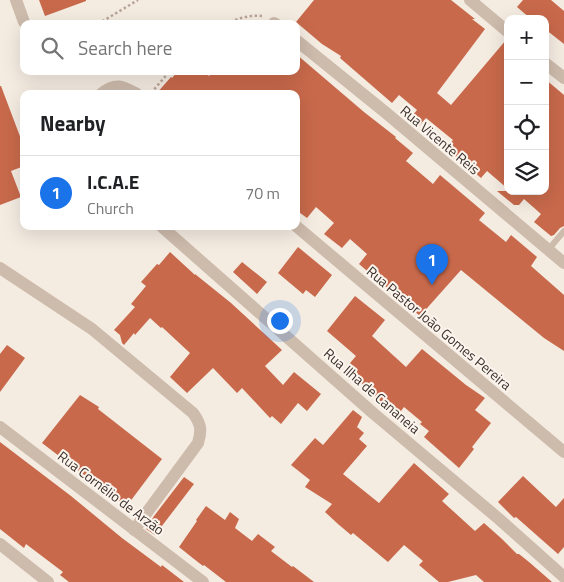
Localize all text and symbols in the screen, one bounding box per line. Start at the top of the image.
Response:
map controls [504,15,549,195]
button: + [504,15,549,60]
search box [20,20,300,75]
text: Search here [78,33,172,62]
icon: search [38,34,66,62]
button: − [504,60,549,105]
street label: Rua Vicente Reis [396,100,485,179]
button: locate [504,105,549,150]
text: Nearby [40,107,105,139]
button: layers [504,150,549,195]
text: I.C.A.E [87,167,139,196]
text: 1 [52,181,60,205]
text: 70 m [245,181,280,205]
text: Church [87,196,134,220]
pin: 1 [416,244,448,285]
street label: Rua Pastor João Gomes Pereira [362,261,516,395]
your location [267,308,293,334]
street label: Rua Ilha de Cananeia [319,343,425,439]
street label: Rua Cornélio de Arzão [54,445,169,540]

